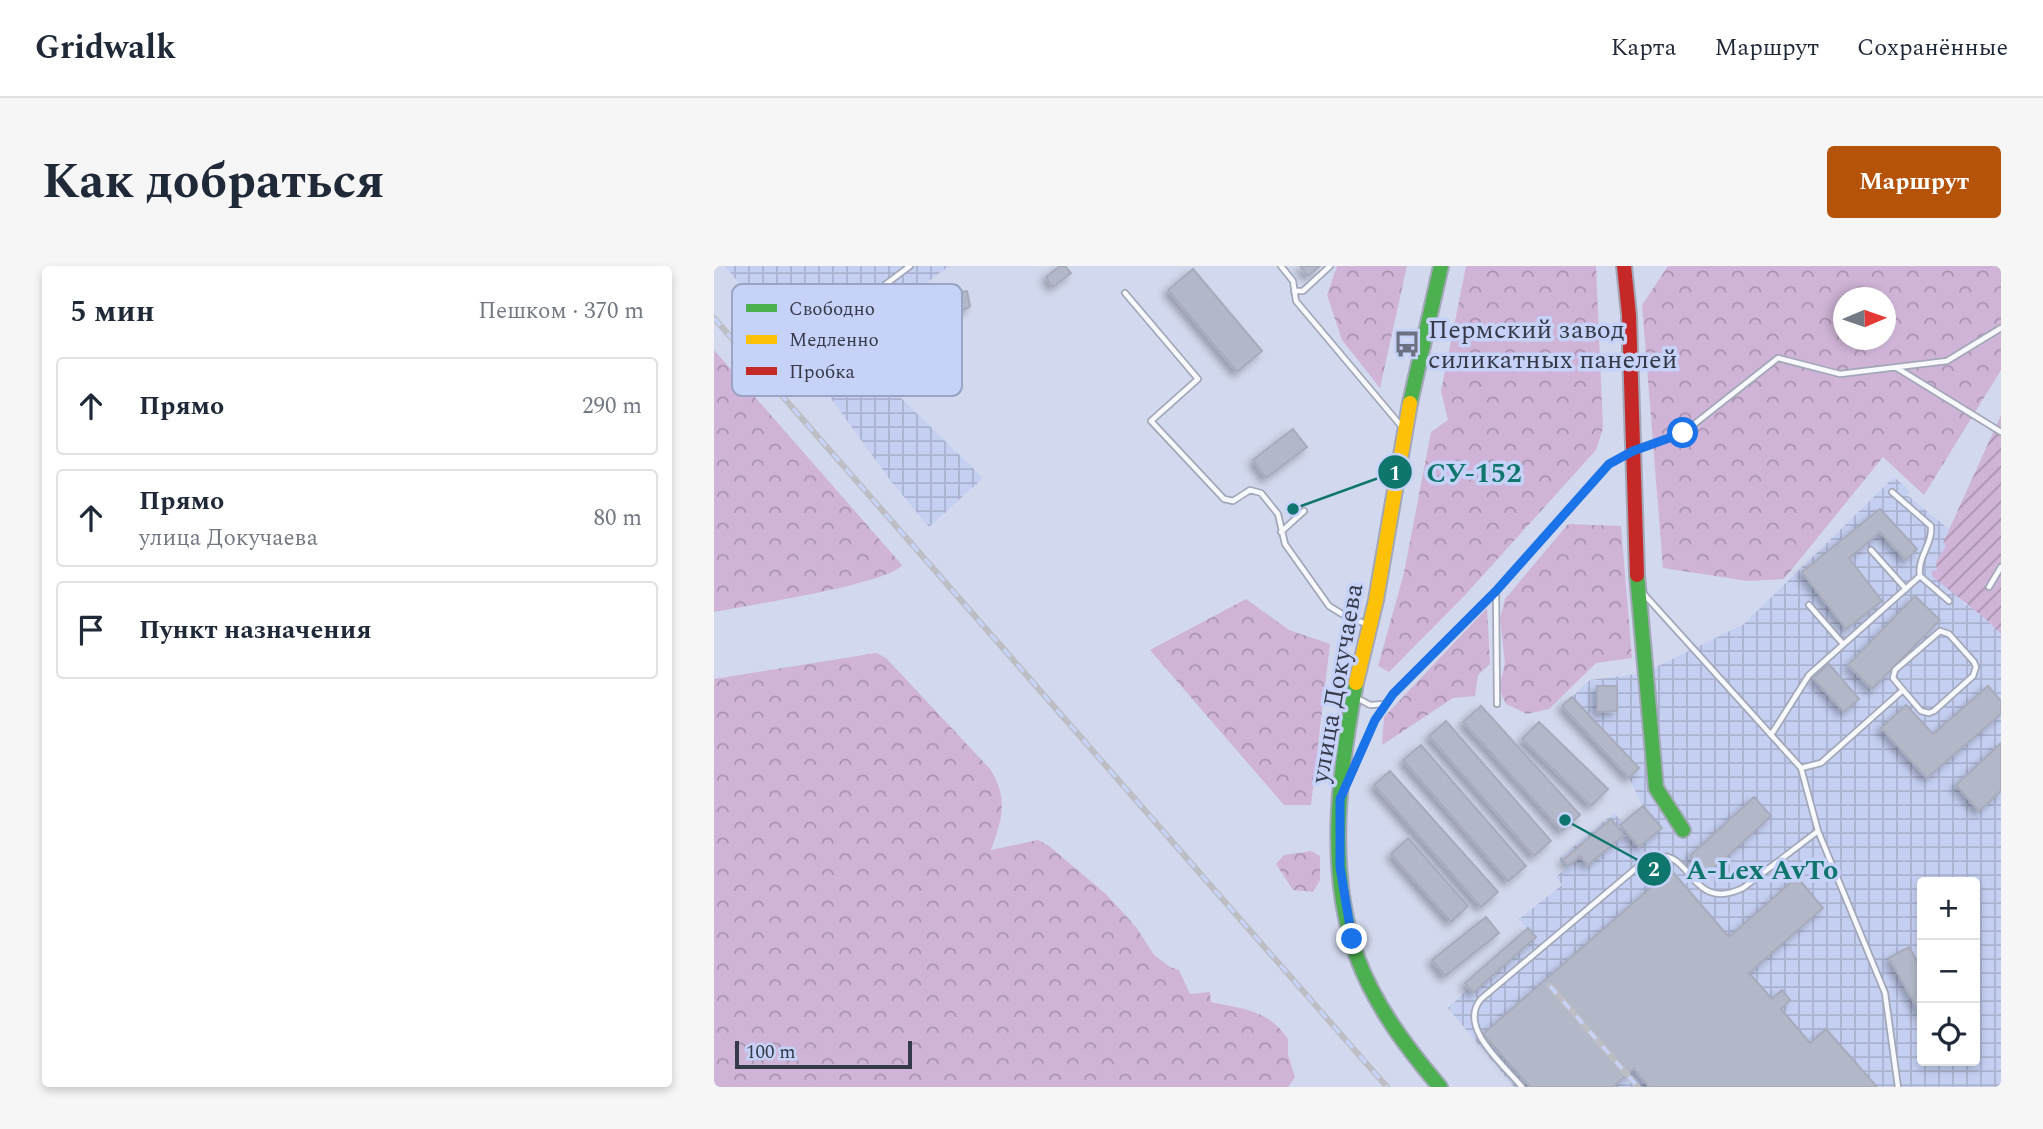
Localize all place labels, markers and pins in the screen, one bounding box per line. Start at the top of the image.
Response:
place label: Пермский завод силикатных панелей [1428,310,1677,380]
bus stop icon: Пермский завод силикатных панелей [1392,329,1422,359]
callout: СУ-152 [1378,448,1536,497]
callout: A-Lex AvTo [1637,844,1852,893]

